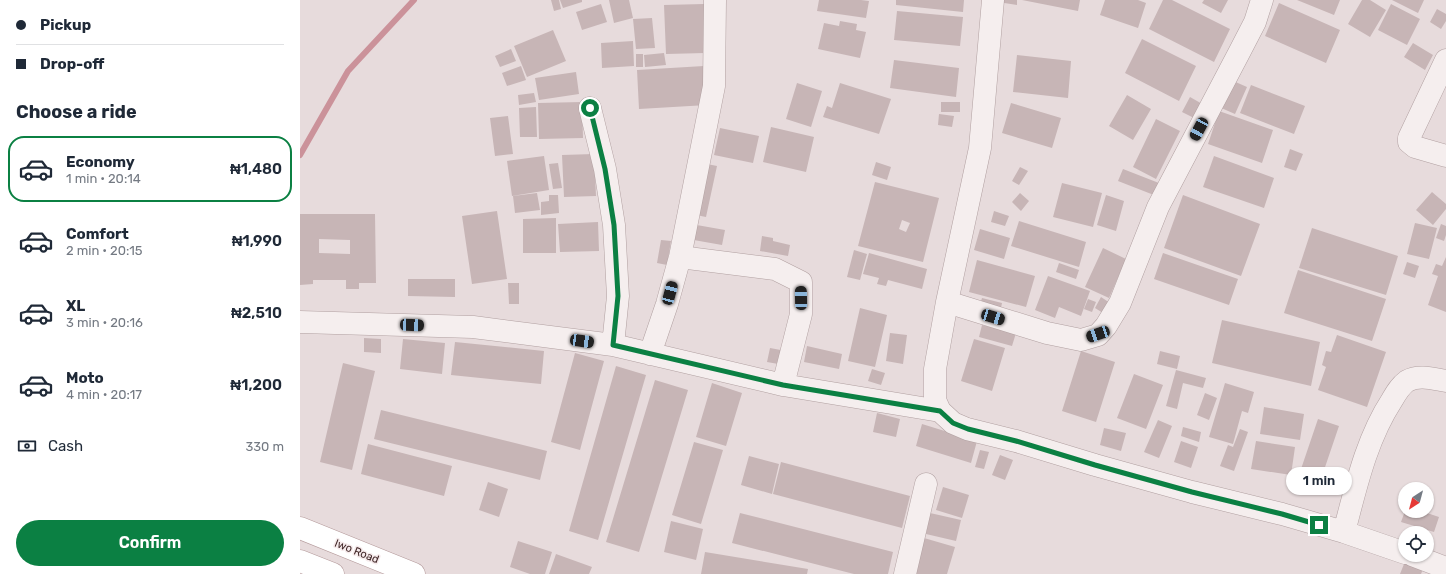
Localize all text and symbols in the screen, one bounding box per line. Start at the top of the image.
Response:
text: Pickup [40,16,91,34]
text: Drop-off [40,55,104,73]
route start [581,99,599,117]
text: Choose a ride [16,101,137,123]
car [1188,116,1210,142]
icon: car [18,151,54,187]
text: Economy [66,153,135,171]
text: ₦1,480 [230,160,282,178]
text: 1 min · 20:14 [66,171,141,186]
icon: car [18,223,54,259]
text: Comfort [66,225,129,243]
text: ₦1,990 [232,232,282,250]
text: 2 min · 20:15 [66,243,143,258]
car [661,280,679,306]
car [795,286,807,310]
icon: car [18,295,54,331]
text: XL [66,297,85,315]
text: ₦2,510 [231,304,282,322]
car [980,308,1006,326]
text: 3 min · 20:16 [66,315,143,330]
car [400,319,424,331]
car [1085,324,1111,344]
car [569,333,595,349]
icon: car [18,367,54,403]
text: Moto [66,369,104,387]
text: ₦1,200 [230,376,282,394]
text: 4 min · 20:17 [66,387,142,402]
icon: cash [16,435,38,457]
text: Cash [48,437,83,455]
text: 330 m [245,439,284,454]
callout: 1 min [1286,467,1352,495]
text: 1 min [1303,473,1335,488]
north arrow [1398,482,1434,518]
map controls [1398,482,1434,562]
route end [1310,516,1328,534]
button: Confirm [16,520,284,566]
button: locate [1398,526,1434,562]
street label: Iwo Road [333,537,381,566]

